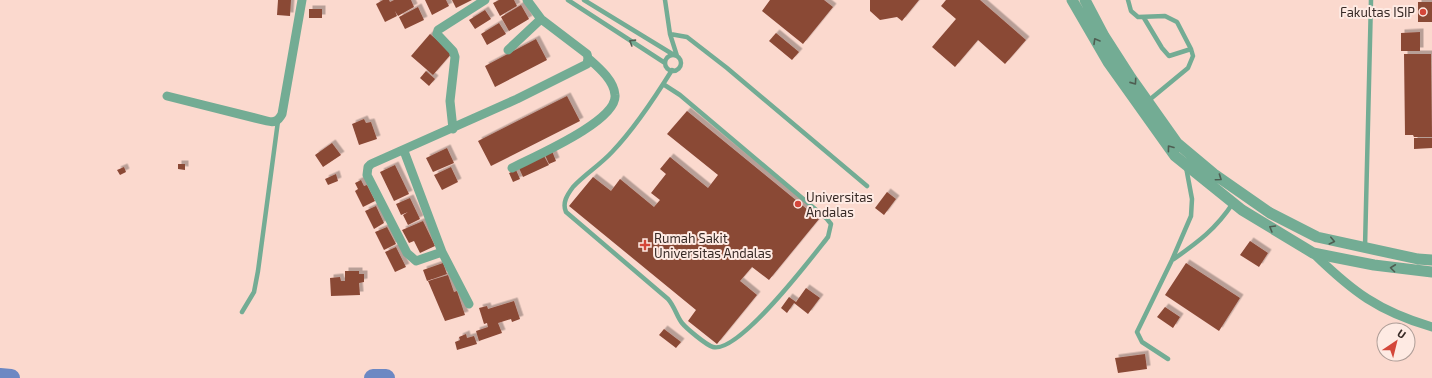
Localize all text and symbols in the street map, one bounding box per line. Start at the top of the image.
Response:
place label: Fakultas ISIP [1340,4,1415,20]
marker: Fakultas ISIP [1418,7,1428,17]
one-way arrow [1093,38,1100,46]
one-way arrow [629,39,636,47]
one-way arrow [1129,77,1136,84]
one-way arrow [1167,146,1174,153]
one-way arrow [1215,173,1222,180]
place label: Universitas Andalas [806,189,873,220]
marker: Universitas Andalas [793,199,803,209]
one-way arrow [1269,225,1276,232]
place label: Rumah Sakit Universitas Andalas [654,230,771,261]
one-way arrow [1329,236,1335,244]
marker: Rumah Sakit Universitas Andalas [639,239,651,251]
one-way arrow [1390,264,1396,273]
north arrow [1376,322,1416,362]
text: U [1395,326,1409,341]

